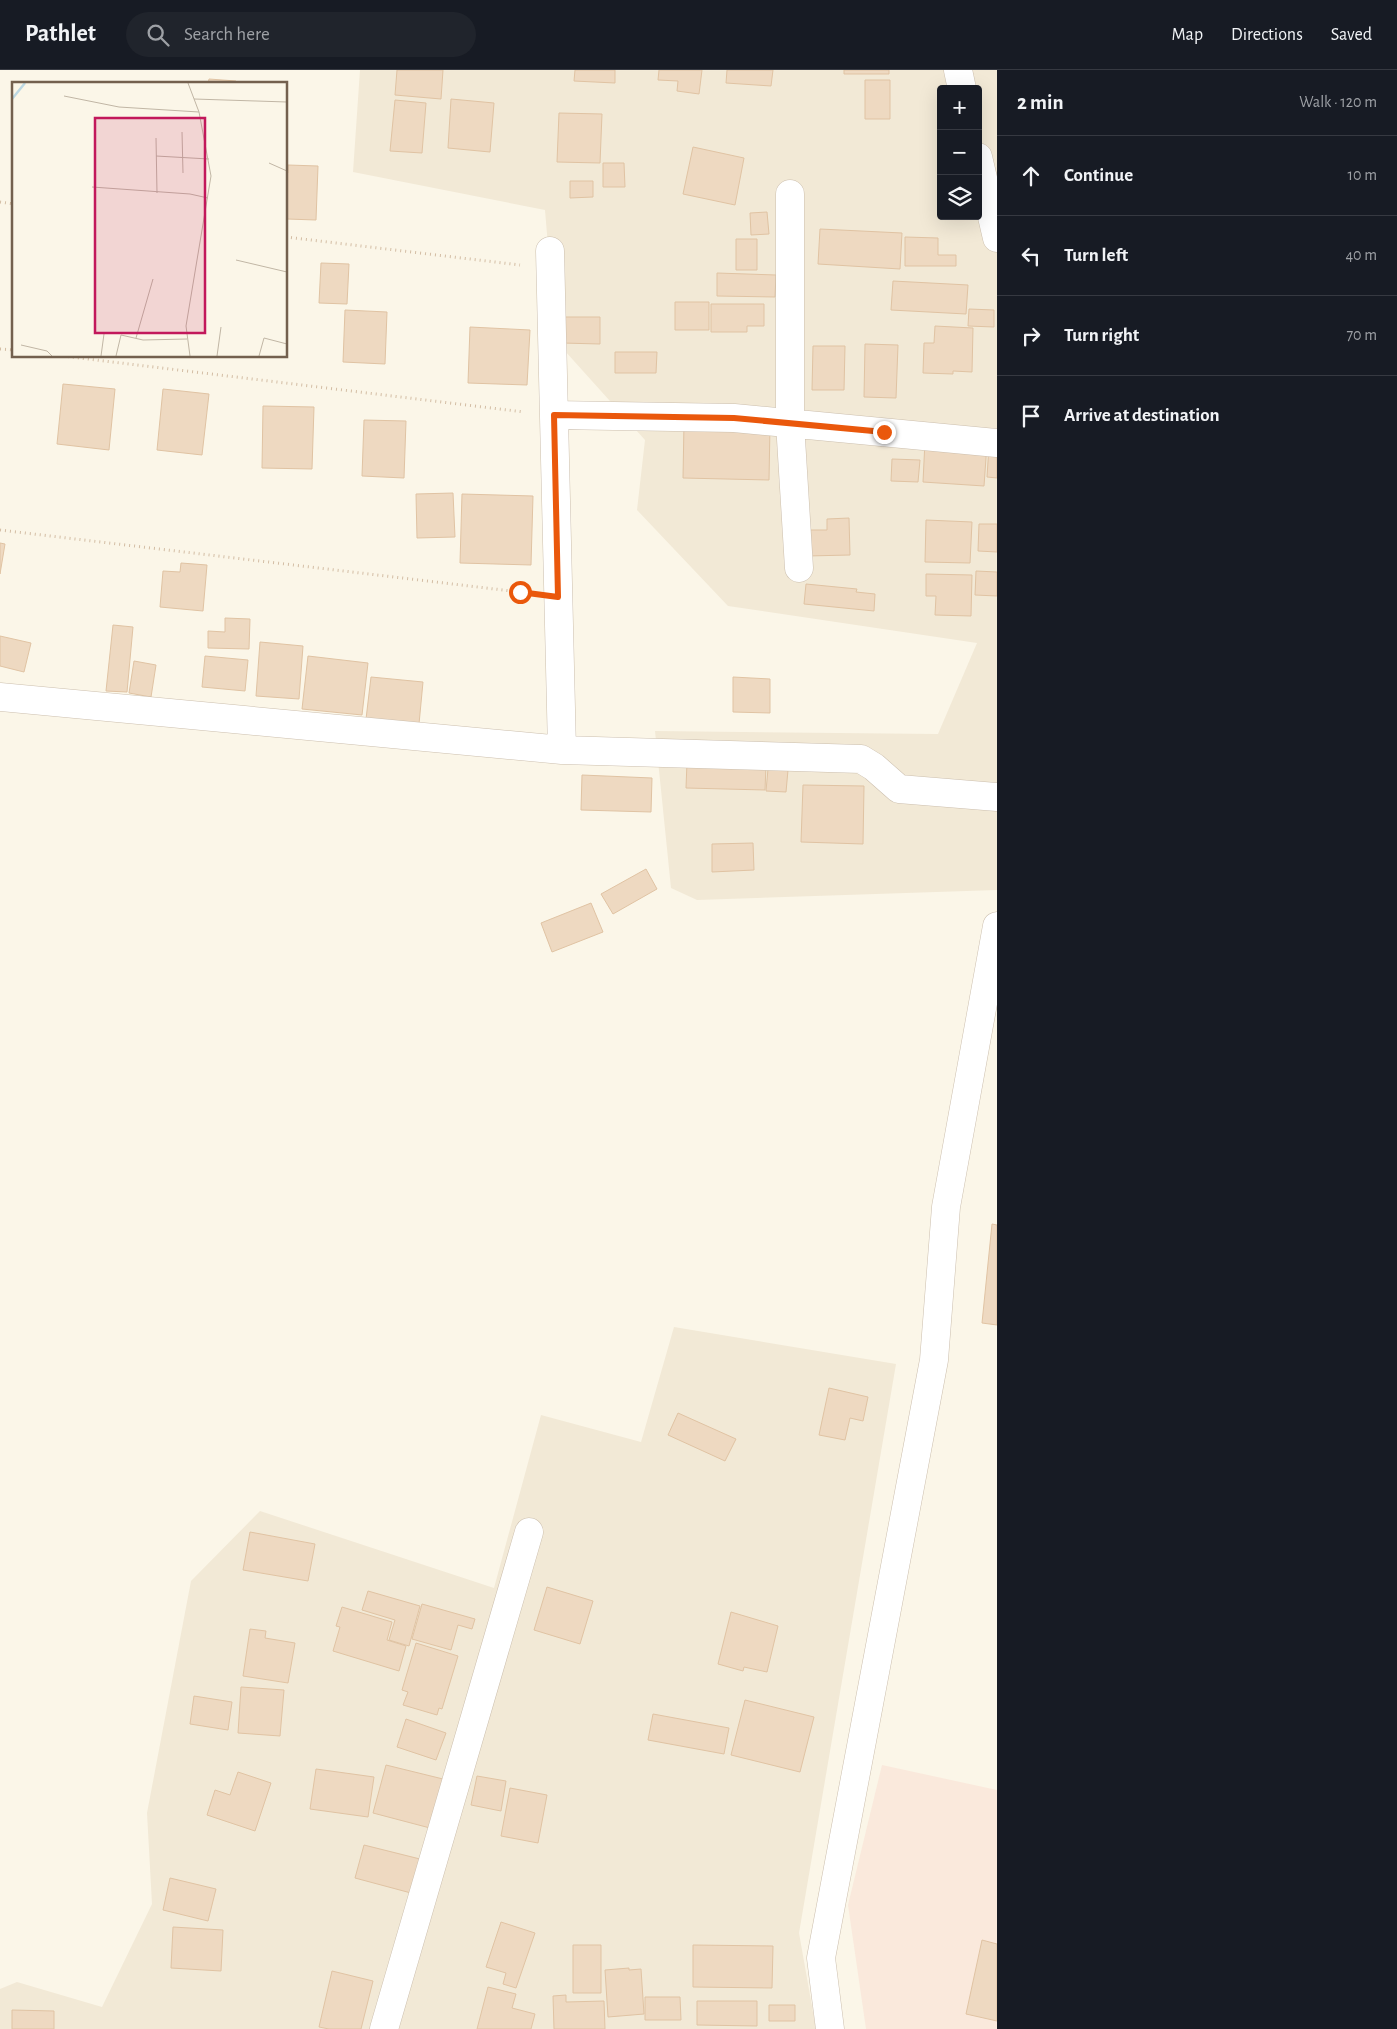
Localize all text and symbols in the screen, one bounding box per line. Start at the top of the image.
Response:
search box [126,12,476,57]
icon: search [144,21,172,49]
text: Pathlet [25,22,96,46]
text: Search here [184,25,270,44]
text: Map [1172,26,1203,44]
text: Directions [1231,26,1303,44]
text: Saved [1331,26,1372,44]
inset map [12,82,288,358]
map controls [937,85,982,220]
button: + [937,85,982,130]
text: 2 min [1017,92,1064,113]
text: Walk · 120 m [1299,94,1377,110]
button: − [937,130,982,175]
icon: ahead [1017,162,1045,190]
text: Continue [1064,166,1133,185]
text: 10 m [1348,167,1377,183]
button: layers [937,175,982,220]
icon: left [1017,242,1045,270]
text: Turn left [1064,246,1128,265]
text: 40 m [1345,247,1377,263]
icon: right [1017,322,1045,350]
text: Turn right [1064,326,1139,345]
text: 70 m [1346,327,1377,343]
icon: arrive [1017,402,1045,430]
text: Arrive at destination [1064,406,1220,425]
route end [873,421,896,444]
route start [509,581,532,604]

